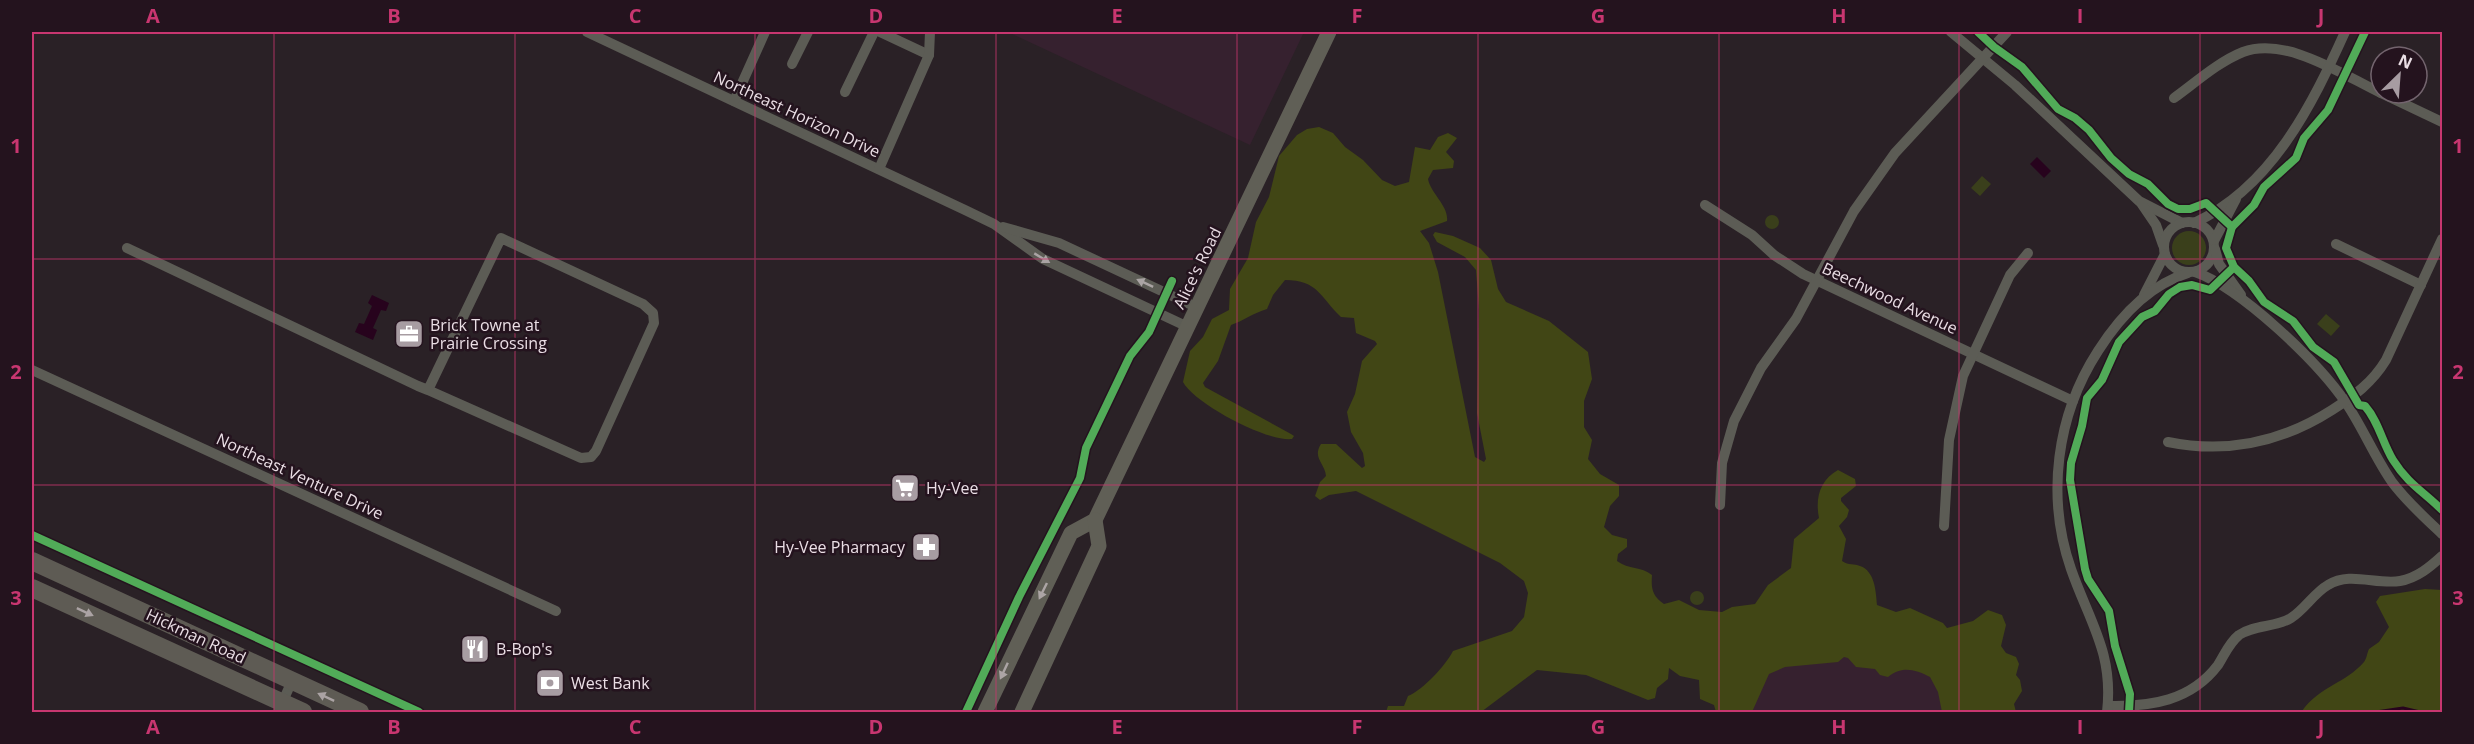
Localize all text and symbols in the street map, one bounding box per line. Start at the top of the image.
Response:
text: A [146,2,160,29]
text: B [387,2,401,29]
text: C [629,2,642,29]
text: D [869,2,883,29]
text: E [1111,2,1123,29]
text: F [1352,2,1362,29]
text: G [1591,2,1605,29]
text: H [1831,2,1847,29]
text: I [2077,2,2083,29]
text: J [2316,2,2324,29]
north arrow [2369,45,2429,105]
text: N [2395,49,2416,74]
street label: Northeast Horizon Drive [710,66,884,162]
text: 1 [10,132,22,159]
text: 1 [2452,132,2464,159]
street label: Alice's Road [1168,223,1226,313]
one-way arrow [1034,252,1050,263]
street label: Beechwood Avenue [1819,257,1961,339]
one-way arrow [1136,278,1154,287]
place label: Brick Towne at Prairie Crossing [430,314,547,354]
office icon: Brick Towne at Prairie Crossing [393,318,425,350]
text: 2 [10,358,22,385]
text: 2 [2452,358,2464,385]
street label: Northeast Venture Drive [213,428,387,524]
supermarket icon: Hy-Vee [889,472,921,504]
place label: Hy-Vee [926,477,978,499]
pharmacy icon: Hy-Vee Pharmacy [910,531,942,563]
place label: Hy-Vee Pharmacy [774,536,906,558]
one-way arrow [1038,583,1047,600]
text: 3 [10,584,22,611]
text: 3 [2452,584,2464,611]
street label: Hickman Road [143,603,249,669]
one-way arrow [76,608,93,617]
restaurant icon: B-Bop's [459,633,491,665]
place label: B-Bop's [496,638,552,660]
one-way arrow [1000,662,1009,679]
bank icon: West Bank [534,667,566,699]
place label: West Bank [571,672,650,694]
one-way arrow [318,692,335,701]
text: A [146,713,160,740]
text: B [387,713,401,740]
text: C [629,713,642,740]
text: D [869,713,883,740]
text: E [1111,713,1123,740]
text: F [1352,713,1362,740]
text: G [1591,713,1605,740]
text: H [1831,713,1847,740]
text: I [2077,713,2083,740]
text: J [2316,713,2324,740]

